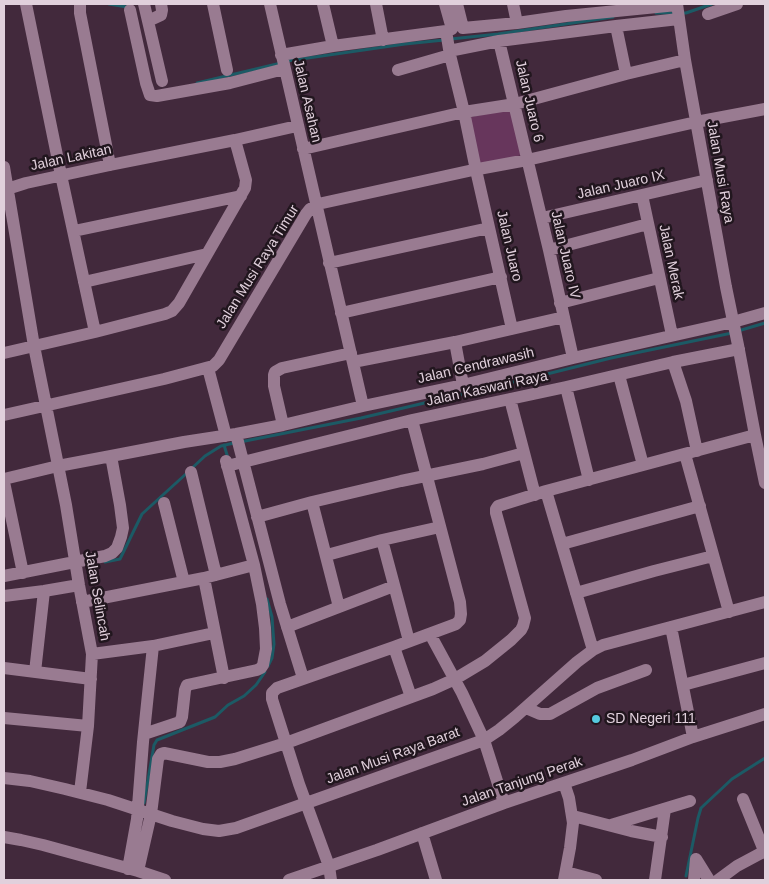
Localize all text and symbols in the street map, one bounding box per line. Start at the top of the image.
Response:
street label: Jalan Asahan [289,58,325,144]
street label: Jalan Juaro 6 [511,58,547,144]
street label: Jalan Musi Raya [703,120,737,224]
street label: Jalan Lakitan [29,141,113,175]
street label: Jalan Juaro IX [576,167,666,203]
street label: Jalan Musi Raya Timur [213,202,303,332]
street label: Jalan Juaro [493,209,525,283]
street label: Jalan Juaro IV [547,210,583,300]
street label: Jalan Merak [655,223,687,301]
street label: Jalan Cendrawasih [416,344,536,388]
street label: Jalan Kaswari Raya [425,368,549,410]
street label: Jalan Selincah [81,550,113,642]
place label: SD Negeri 111 [606,711,696,727]
marker: SD Negeri 111 [590,713,602,725]
street label: Jalan Musi Raya Barat [324,724,462,788]
street label: Jalan Tanjung Perak [459,753,585,811]

